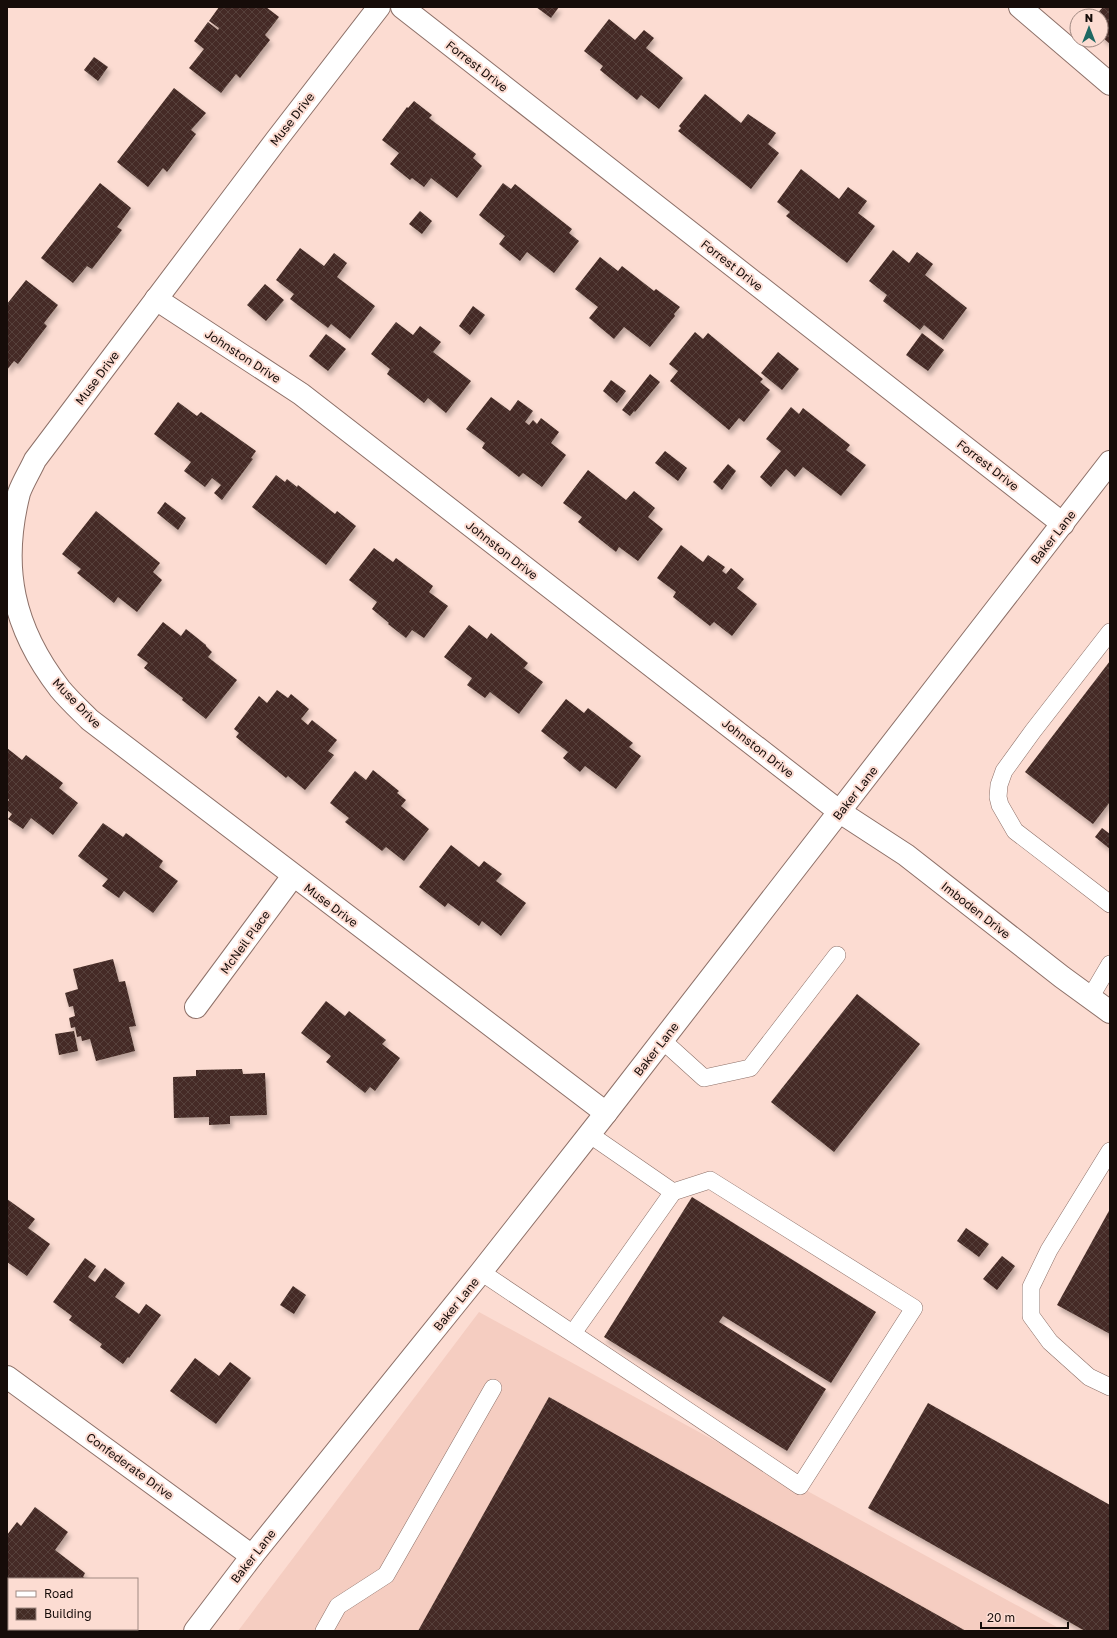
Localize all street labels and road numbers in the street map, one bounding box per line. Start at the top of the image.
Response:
street label: Forrest Drive [443,37,511,95]
street label: Muse Drive [266,89,318,149]
street label: Forrest Drive [698,236,766,294]
street label: Johnston Drive [202,326,284,386]
street label: Muse Drive [72,348,122,408]
street label: Forrest Drive [954,436,1022,494]
street label: Baker Lane [1027,507,1079,567]
street label: Johnston Drive [463,517,541,583]
street label: Muse Drive [50,675,105,731]
street label: Johnston Drive [719,715,797,781]
street label: Baker Lane [829,763,881,823]
street label: Imboden Drive [939,878,1014,942]
street label: Muse Drive [301,880,361,930]
street label: McNeil Place [217,907,273,977]
street label: Baker Lane [630,1019,682,1079]
street label: Baker Lane [430,1274,482,1334]
street label: Confederate Drive [84,1429,177,1503]
street label: Baker Lane [227,1526,279,1586]

